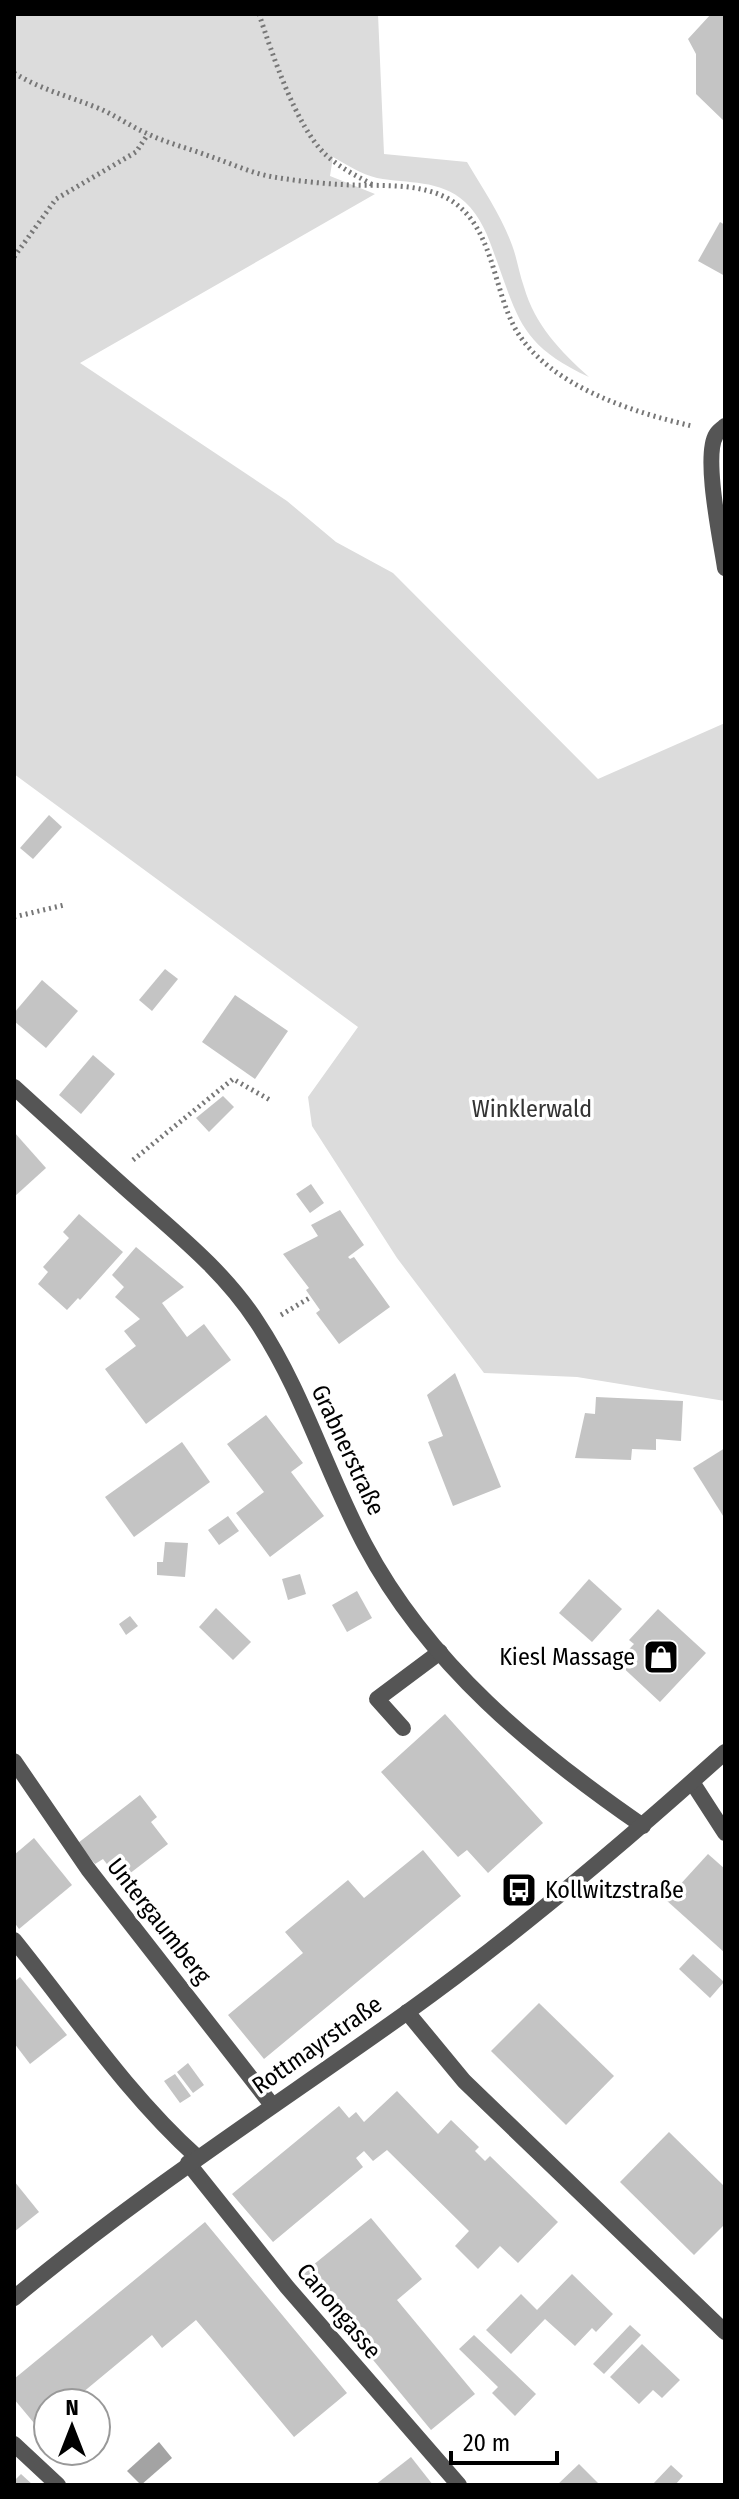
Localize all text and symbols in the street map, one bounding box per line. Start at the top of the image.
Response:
park label: Winklerwald [472,1095,592,1123]
street label: Grabnerstraße [306,1380,390,1520]
shop icon: Kiesl Massage [642,1638,680,1676]
place label: Kiesl Massage [499,1643,635,1671]
street label: Untergaumberg [101,1853,217,1990]
bus stop icon: Kollwitzstraße [500,1871,538,1909]
place label: Kollwitzstraße [545,1876,684,1904]
street label: Rottmayrstraße [247,1990,387,2100]
street label: Canongasse [291,2258,387,2364]
north arrow [32,2387,112,2467]
text: N [65,2394,79,2421]
scale bar [451,2415,557,2465]
text: 20 m [463,2429,510,2457]

